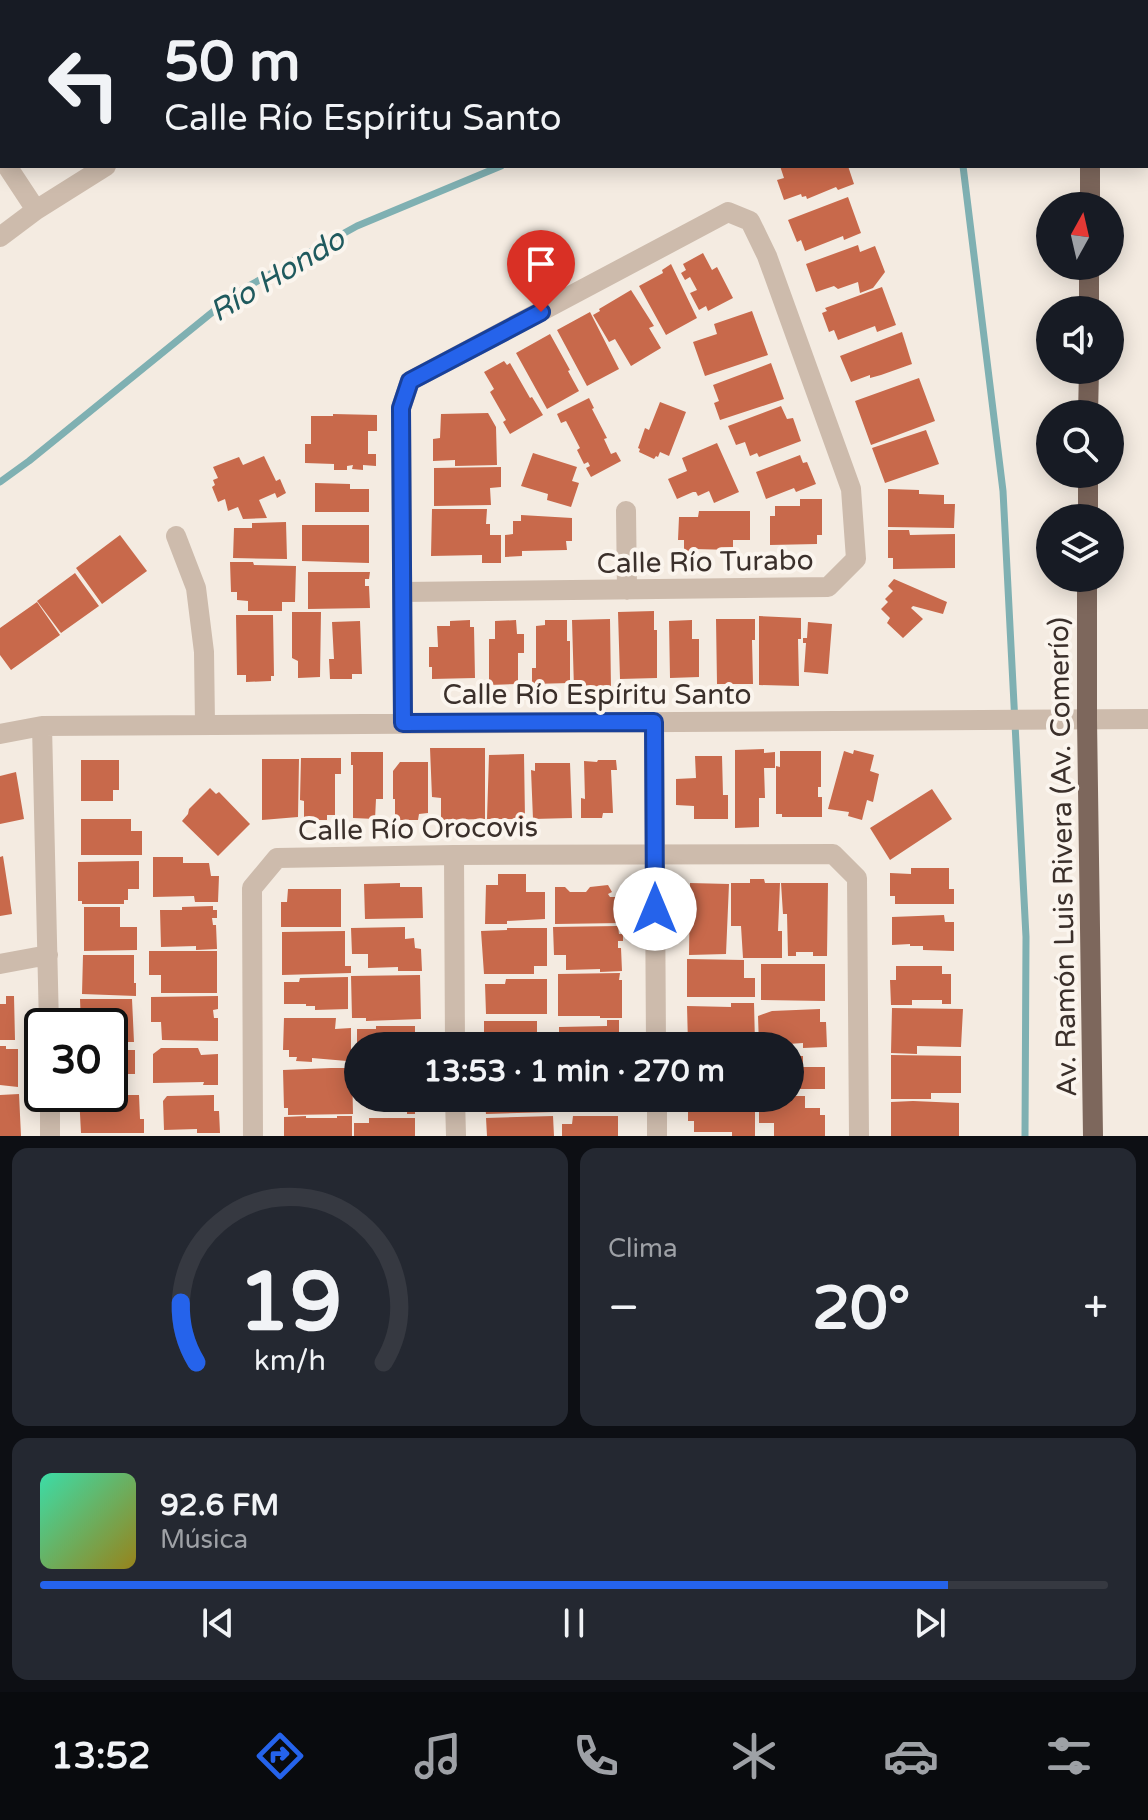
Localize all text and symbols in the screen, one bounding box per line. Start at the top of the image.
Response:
text: 50 m [164,29,300,96]
icon: left [32,32,136,136]
text: Calle Río Espíritu Santo [164,97,562,140]
north arrow [1036,192,1124,280]
map controls [1036,192,1124,592]
water label: Río Hondo [203,220,353,330]
pin [507,230,575,312]
icon: arrive [519,242,563,286]
button: sound [1036,296,1124,384]
button: search [1036,400,1124,488]
button: layers [1036,504,1124,592]
street label: Calle Río Turabo [596,543,814,581]
street label: Av. Ramón Luis Rivera (Av. Comerío) [1042,617,1084,1097]
street label: Calle Río Espíritu Santo [442,678,752,712]
street label: Calle Río Orocovis [298,810,538,848]
position arrow [613,867,697,951]
speed limit sign: 30 [24,1008,128,1112]
text: 13:53 · 1 min · 270 m [423,1053,725,1090]
text: Clima [608,1233,678,1264]
text: 19 [238,1253,342,1353]
text: 20° [812,1273,910,1345]
text: − [608,1282,639,1335]
text: + [1083,1282,1108,1335]
text: km/h [254,1344,326,1378]
text: 92.6 FM [160,1487,279,1524]
text: Música [160,1524,248,1555]
icon: previous [196,1601,240,1645]
icon: pause [552,1601,596,1645]
icon: next [908,1601,952,1645]
icon: directions [252,1728,308,1784]
icon: music [410,1728,466,1784]
icon: phone [568,1728,624,1784]
icon: climate [726,1728,782,1784]
icon: car [883,1728,939,1784]
icon: filters [1041,1728,1097,1784]
text: 13:52 [51,1735,151,1778]

